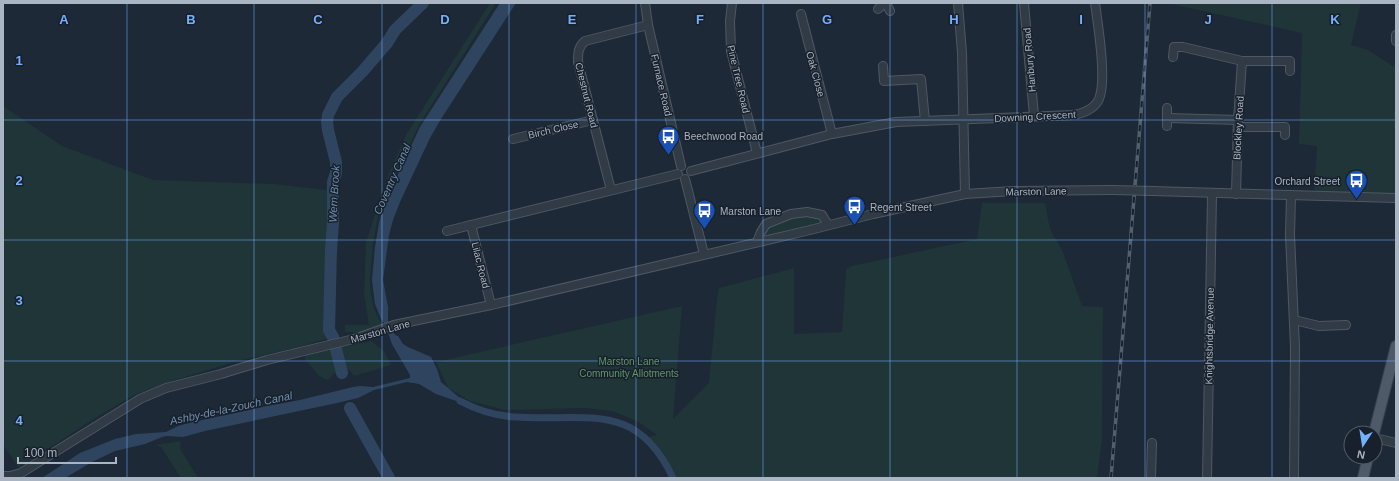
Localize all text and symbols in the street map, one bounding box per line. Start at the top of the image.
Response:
text: A [59,12,69,27]
text: B [186,12,196,27]
text: C [313,12,323,27]
text: D [440,12,450,27]
text: E [568,12,577,27]
text: F [696,12,704,27]
text: G [822,12,832,27]
text: H [949,12,959,27]
text: I [1079,12,1083,27]
text: J [1204,12,1212,27]
text: K [1330,12,1340,27]
street label: Hanbury Road [1021,27,1038,93]
street label: Pine Tree Road [725,44,752,114]
street label: Oak Close [804,50,827,99]
text: 1 [15,53,23,68]
street label: Furnace Road [649,53,674,117]
street label: Chestnut Road [573,61,600,129]
street label: Blockley Road [1231,96,1246,160]
street label: Downing Crescent [994,109,1076,124]
street label: Birch Close [527,118,580,141]
bus stop icon: Beechwood Road [656,123,682,156]
place label: Beechwood Road [684,131,763,142]
water label: Coventry Canal [371,141,413,216]
water label: Wem Brook [327,165,342,223]
bus stop icon: Orchard Street [1343,168,1369,201]
text: 2 [15,173,23,188]
place label: Orchard Street [1274,176,1340,187]
street label: Marston Lane [1005,185,1067,198]
bus stop icon: Regent Street [841,194,867,227]
bus stop icon: Marston Lane [692,198,718,231]
place label: Regent Street [870,202,932,213]
place label: Marston Lane [720,206,782,217]
street label: Lilac Road [469,241,492,289]
street label: Knightsbridge Avenue [1203,287,1216,385]
text: 3 [15,293,23,308]
street label: Marston Lane [349,318,411,345]
park label: Marston Lane Community Allotments [579,356,679,379]
water label: Ashby-de-la-Zouch Canal [168,389,294,427]
text: 4 [15,413,23,428]
north arrow [1343,425,1383,465]
scale bar [18,439,116,465]
text: 100 m [24,446,57,460]
text: N [1356,448,1366,461]

